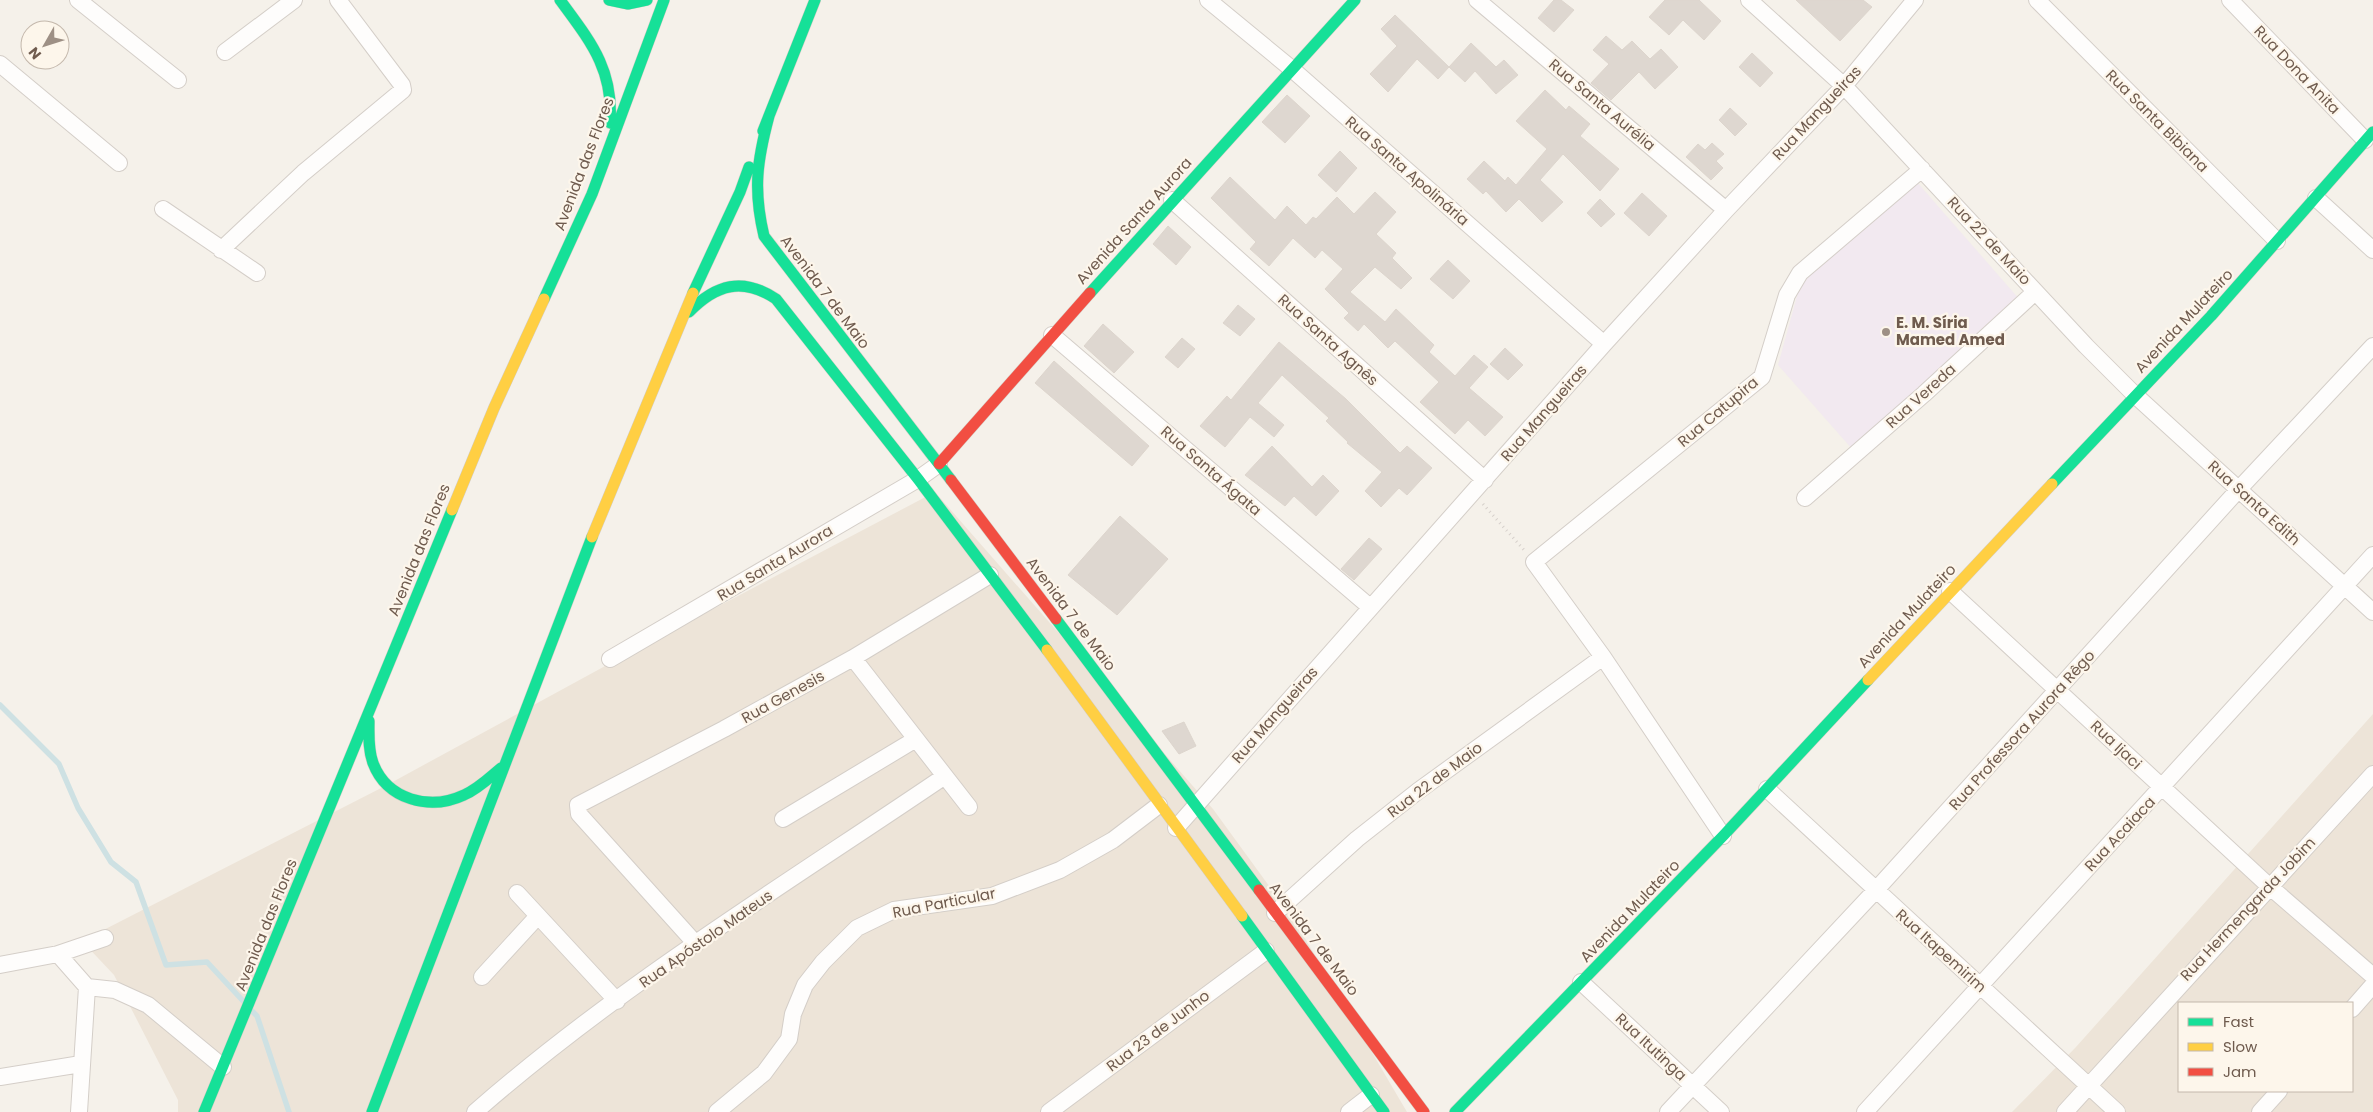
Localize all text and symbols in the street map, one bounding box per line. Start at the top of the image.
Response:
north arrow [20,20,70,70]
street label: Rua Dona Anita [2250,21,2345,119]
text: N [24,43,46,64]
street label: Rua Santa Aurélia [1545,54,1660,155]
street label: Rua Mangueiras [1767,61,1866,164]
street label: Rua Santa Bibiana [2101,65,2213,177]
street label: Avenida das Flores [548,94,619,233]
street label: Rua Santa Apolinária [1341,111,1474,230]
street label: Avenida Santa Aurora [1071,153,1196,289]
street label: Rua 22 de Maio [1943,192,2036,289]
street label: Avenida 7 de Maio [776,231,875,353]
street label: Avenida Mulateiro [2130,264,2237,377]
street label: Rua Santa Agnês [1274,289,1383,390]
place label: E. M. Síria Mamed Amed [1896,312,2005,350]
marker: E. M. Síria Mamed Amed [1880,326,1892,338]
street label: Rua Vereda [1881,359,1960,433]
street label: Rua Mangueiras [1496,360,1592,466]
street label: Rua Catupira [1673,372,1762,452]
street label: Rua Santa Ágata [1157,421,1266,520]
street label: Rua Santa Edith [2204,455,2305,550]
street label: Avenida das Flores [382,480,455,619]
street label: Rua Santa Aurora [713,520,837,605]
street label: Avenida 7 de Maio [1022,553,1121,675]
street label: Avenida Mulateiro [1853,559,1960,672]
street label: Rua Professora Aurora Rêgo [1944,645,2099,814]
street label: Rua Mangueiras [1227,662,1323,768]
street label: Rua Genesis [737,665,828,728]
street label: Rua Ijaci [2086,715,2147,774]
street label: Rua 22 de Maio [1383,737,1487,822]
street label: Rua Acaiaca [2079,792,2160,876]
street label: Rua Hermengarda Jobim [2175,832,2320,985]
street label: Avenida das Flores [229,855,302,994]
street label: Avenida Mulateiro [1575,855,1684,967]
street label: Avenida 7 de Maio [1265,878,1364,1000]
street label: Rua Particular [891,882,998,923]
street label: Rua Apóstolo Mateus [635,885,777,993]
street label: Rua Itapemirim [1891,904,1991,997]
street label: Rua 23 de Junho [1102,985,1214,1076]
legend [2178,1002,2353,1092]
street label: Rua Itutinga [1611,1008,1692,1085]
text: Fast [2223,1011,2254,1032]
text: Slow [2223,1036,2258,1057]
text: Jam [2223,1061,2257,1082]

